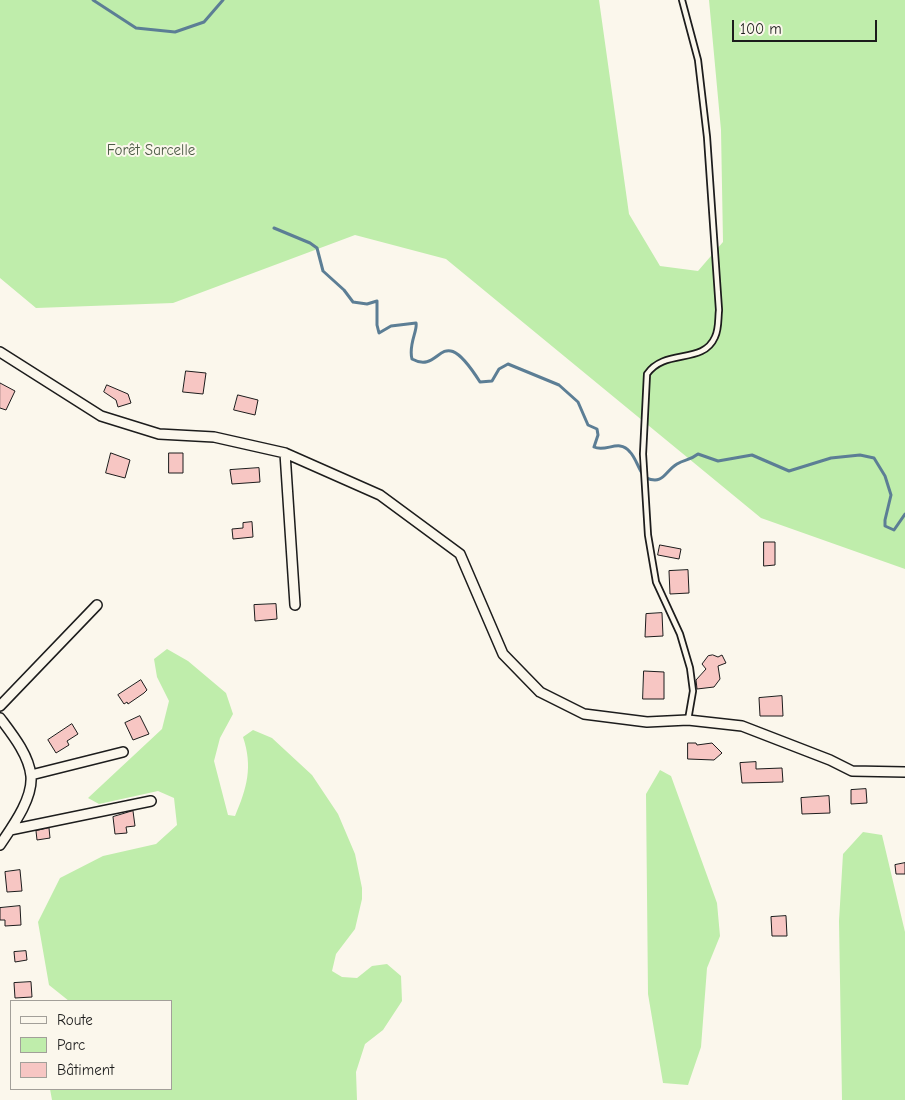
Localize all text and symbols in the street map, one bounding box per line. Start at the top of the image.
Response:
scale bar [735,10,880,42]
text: 100 m [740,20,782,38]
park label: Forêt Sarcelle [107,142,195,160]
legend [10,1000,172,1090]
text: Route [57,1011,93,1029]
text: Parc [57,1036,85,1054]
text: Bâtiment [57,1061,114,1079]

